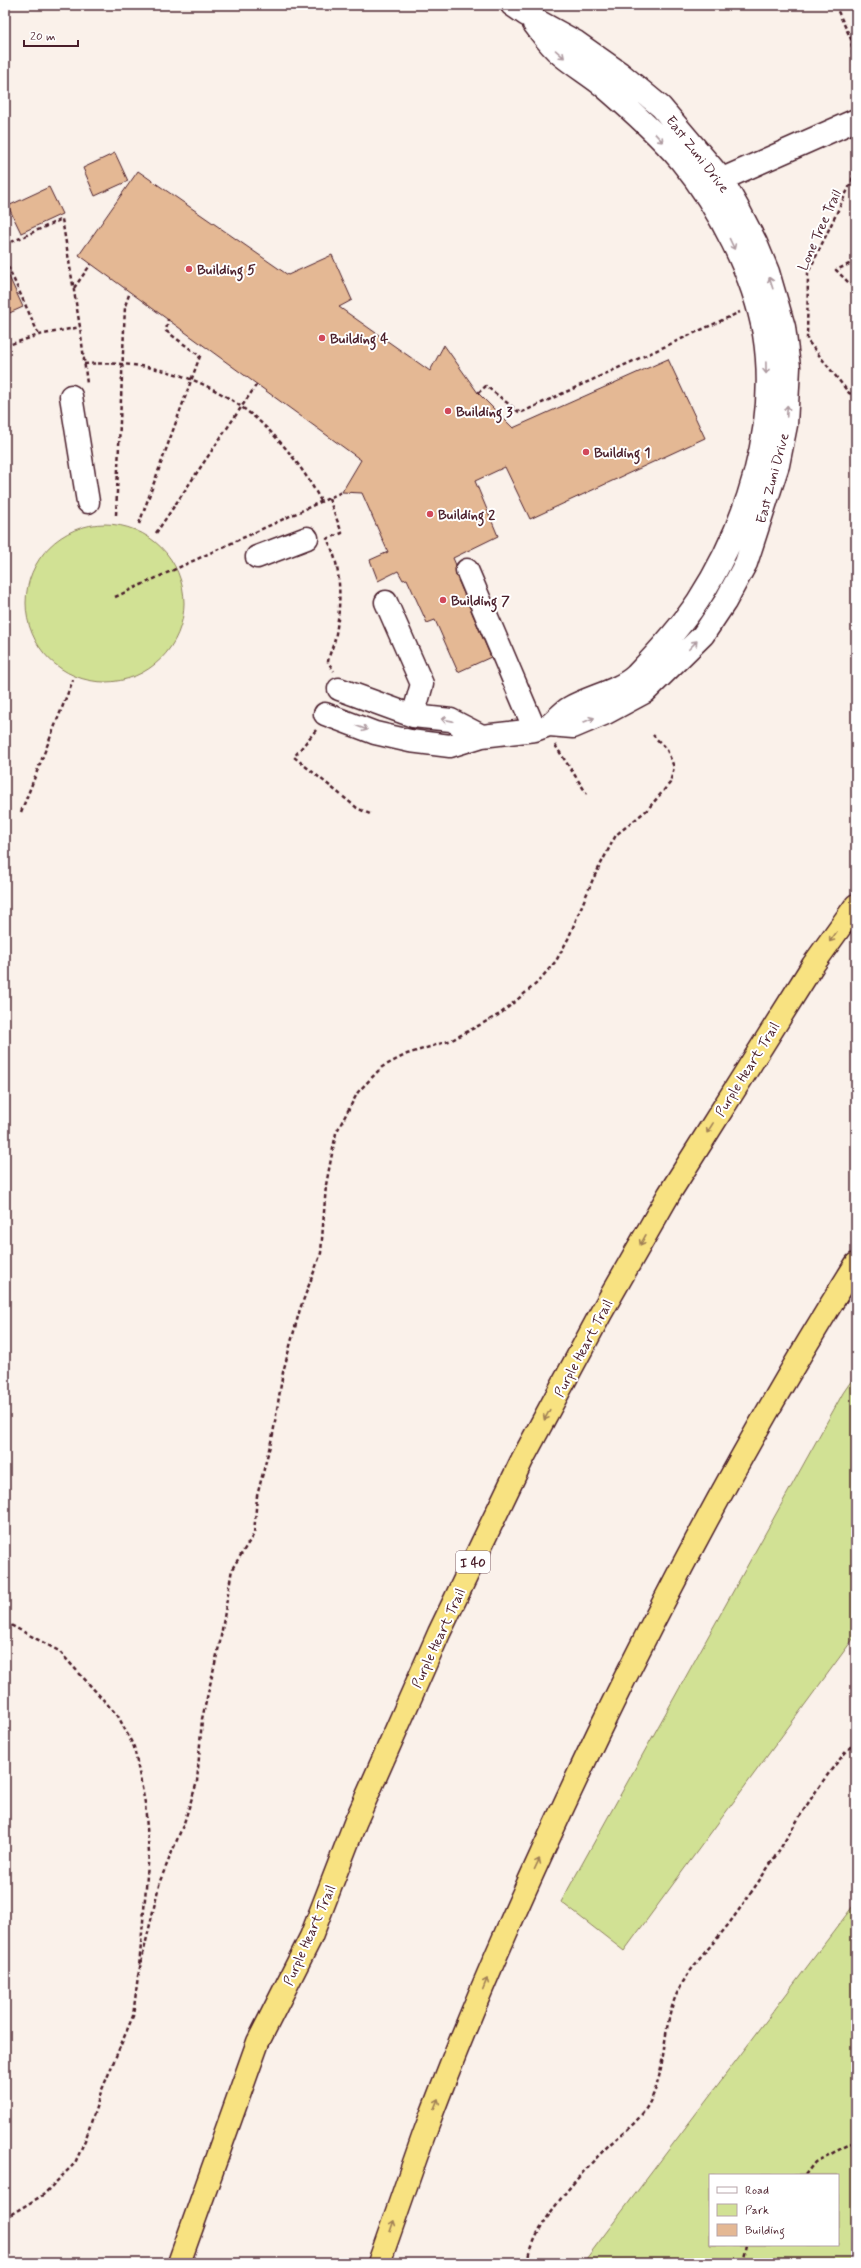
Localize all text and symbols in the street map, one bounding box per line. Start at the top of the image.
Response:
scale bar [24,22,78,48]
text: 20 m [30,29,56,45]
one-way arrow [555,49,565,58]
street label: East Zuni Drive [661,112,733,197]
one-way arrow [654,133,664,143]
street label: Lone Tree Trail [794,187,846,274]
one-way arrow [729,238,736,250]
place label: Building 5 [197,261,256,282]
marker: Building 5 [184,264,194,274]
one-way arrow [767,277,774,290]
place label: Building 4 [330,330,389,351]
marker: Building 4 [317,333,327,343]
one-way arrow [762,361,770,374]
place label: Building 3 [456,403,513,424]
one-way arrow [783,405,790,418]
marker: Building 3 [443,406,453,416]
street label: East Zuni Drive [752,431,794,526]
place label: Building 1 [594,444,650,465]
marker: Building 1 [581,447,591,457]
place label: Building 2 [438,506,495,527]
marker: Building 2 [425,509,435,519]
place label: Building 7 [451,592,510,613]
marker: Building 7 [438,595,448,605]
one-way arrow [688,640,698,650]
one-way arrow [441,715,454,723]
one-way arrow [582,716,594,723]
one-way arrow [355,724,367,732]
one-way arrow [829,931,837,942]
street label: Purple Heart Trail [712,1019,784,1120]
one-way arrow [705,1122,713,1134]
one-way arrow [638,1233,646,1245]
street label: Purple Heart Trail [551,1296,617,1400]
one-way arrow [542,1409,550,1421]
road number: I 40 [456,1551,490,1573]
street label: Purple Heart Trail [408,1586,470,1691]
one-way arrow [533,1859,541,1871]
street label: Purple Heart Trail [280,1882,340,1988]
one-way arrow [481,1978,489,1990]
one-way arrow [433,2099,440,2111]
legend [709,2174,839,2246]
text: Road [745,2183,769,2199]
text: Park [745,2203,769,2219]
one-way arrow [388,2221,396,2233]
text: Building [745,2223,785,2240]

